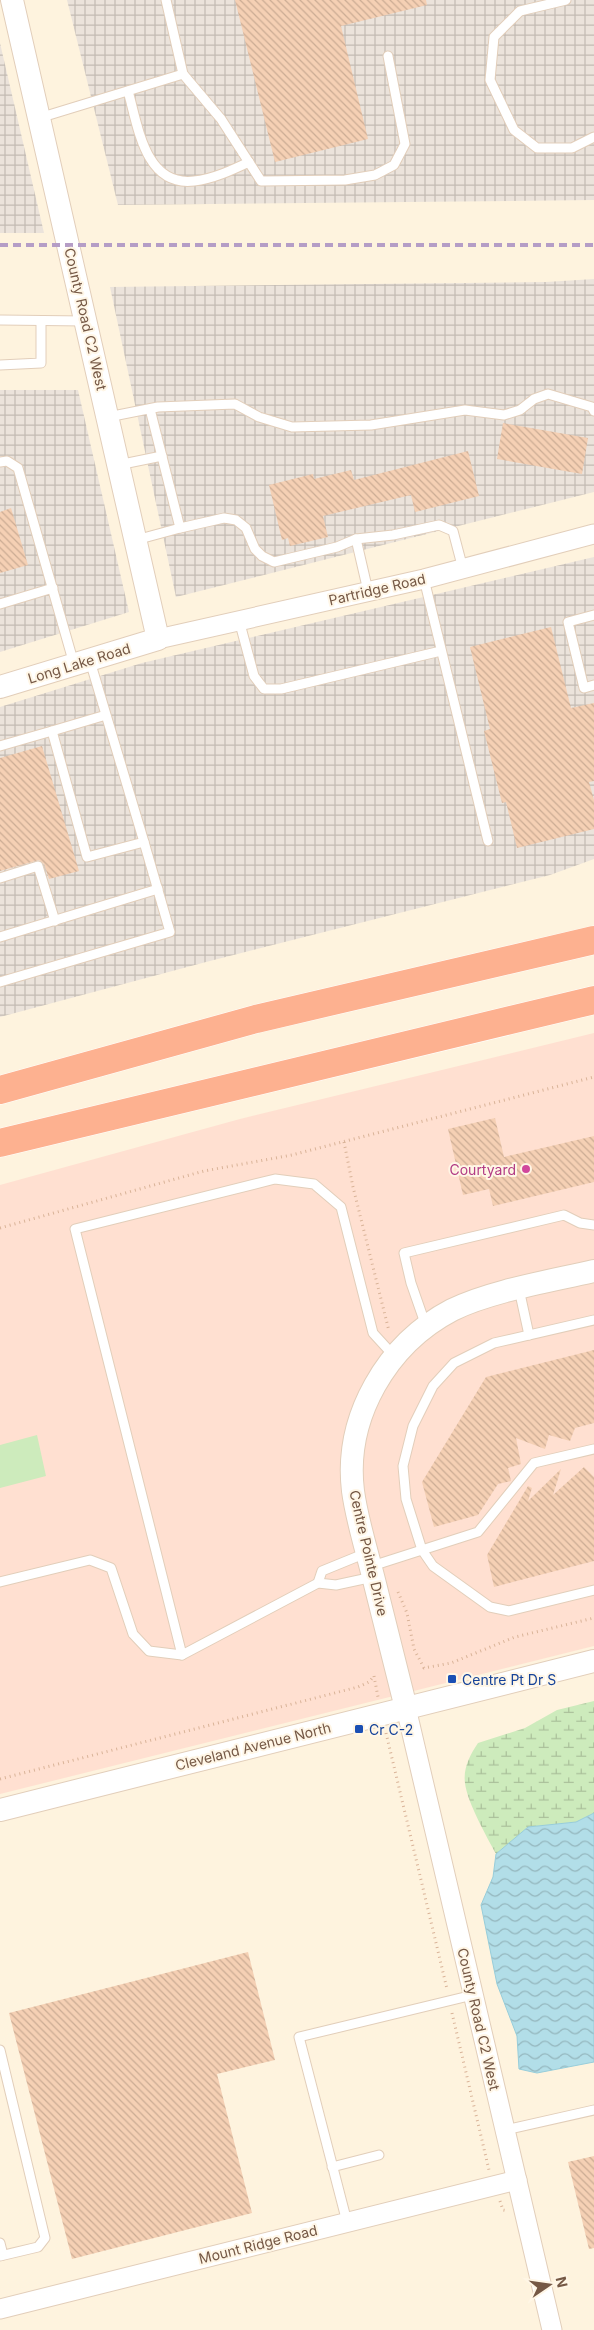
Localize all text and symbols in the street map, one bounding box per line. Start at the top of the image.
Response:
street label: County Road C2 West [61,246,111,392]
street label: Partridge Road [327,570,427,608]
street label: Long Lake Road [26,639,132,687]
place label: Courtyard [449,1161,516,1178]
marker: Courtyard [520,1163,532,1175]
street label: Centre Pointe Drive [346,1488,392,1618]
place label: Centre Pt Dr S [462,1671,556,1688]
marker: Centre Pt Dr S [446,1673,458,1685]
street label: Cleveland Avenue North [173,1718,333,1774]
place label: Cr C-2 [369,1721,413,1738]
marker: Cr C-2 [353,1723,365,1735]
street label: County Road C2 West [454,1946,504,2092]
street label: Mount Ridge Road [197,2221,319,2267]
north arrow [524,2260,574,2310]
text: N [553,2275,572,2289]

